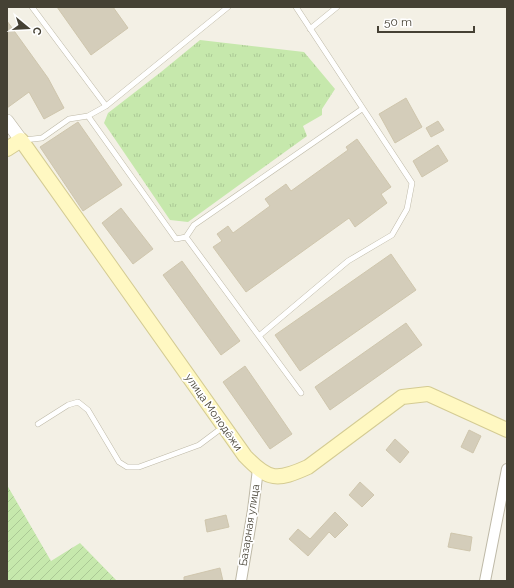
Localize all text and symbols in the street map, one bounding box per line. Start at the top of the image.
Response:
north arrow [8,8,48,48]
scale bar [378,8,474,34]
text: 50 m [384,15,412,29]
text: С [30,25,44,37]
street label: улица Молодёжи [182,371,245,453]
street label: Базарная улица [237,483,262,567]

